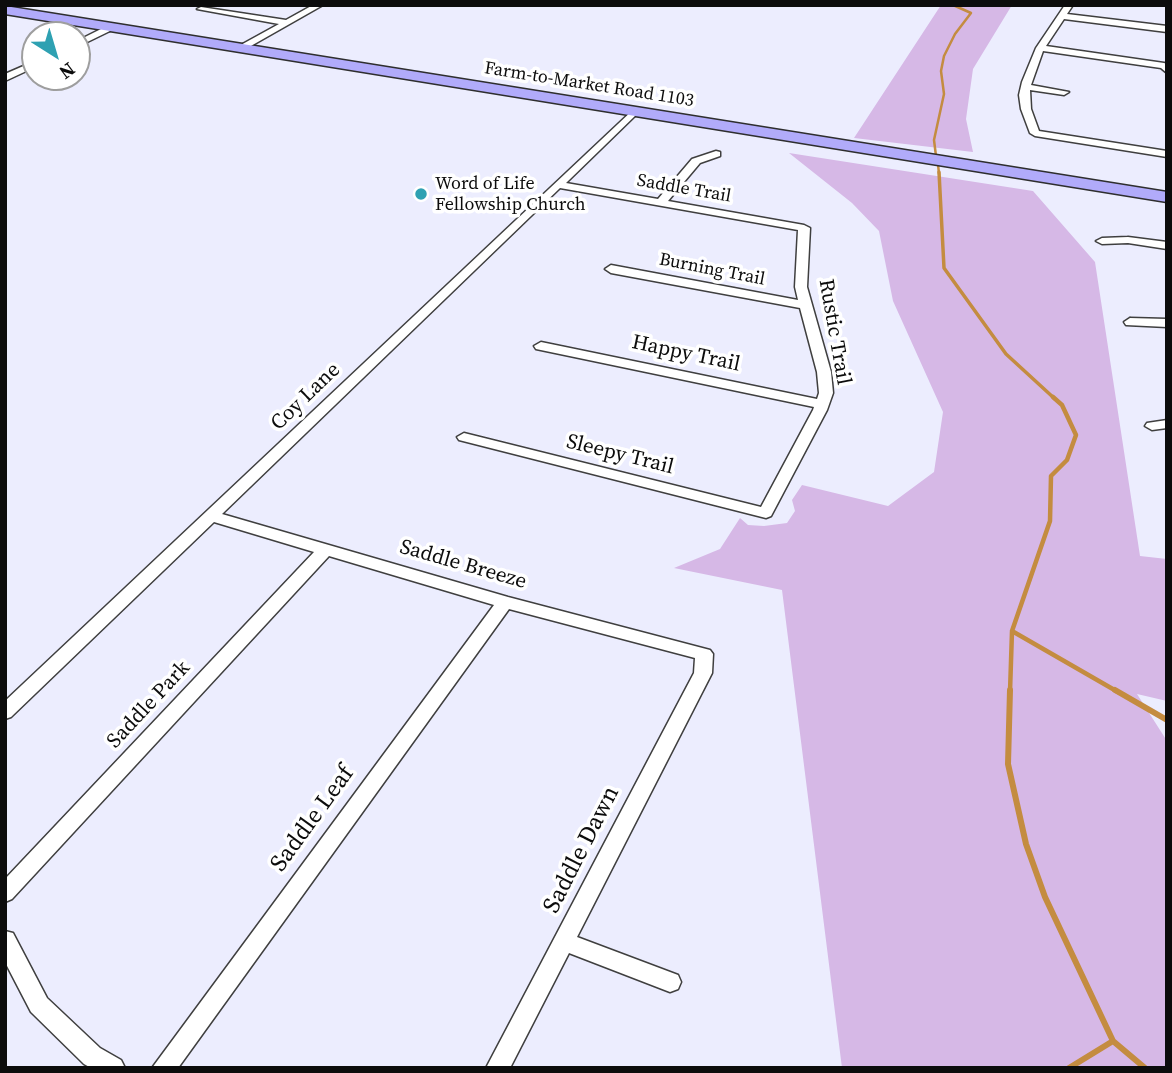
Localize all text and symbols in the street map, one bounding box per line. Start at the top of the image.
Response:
north arrow [21,21,91,91]
text: N [54,57,81,86]
street label: Farm-to-Market Road 1103 [483,58,695,112]
street label: Saddle Trail [635,170,733,208]
place label: Word of Life Fellowship Church [435,173,586,216]
marker: Word of Life Fellowship Church [413,186,429,202]
street label: Burning Trail [657,249,767,291]
street label: Rustic Trail [812,277,856,387]
street label: Happy Trail [630,330,742,378]
street label: Coy Lane [266,358,346,436]
street label: Sleepy Trail [564,430,676,480]
street label: Saddle Breeze [397,535,529,595]
street label: Saddle Park [102,656,196,754]
street label: Saddle Leaf [265,760,361,878]
street label: Saddle Dawn [538,782,626,918]

